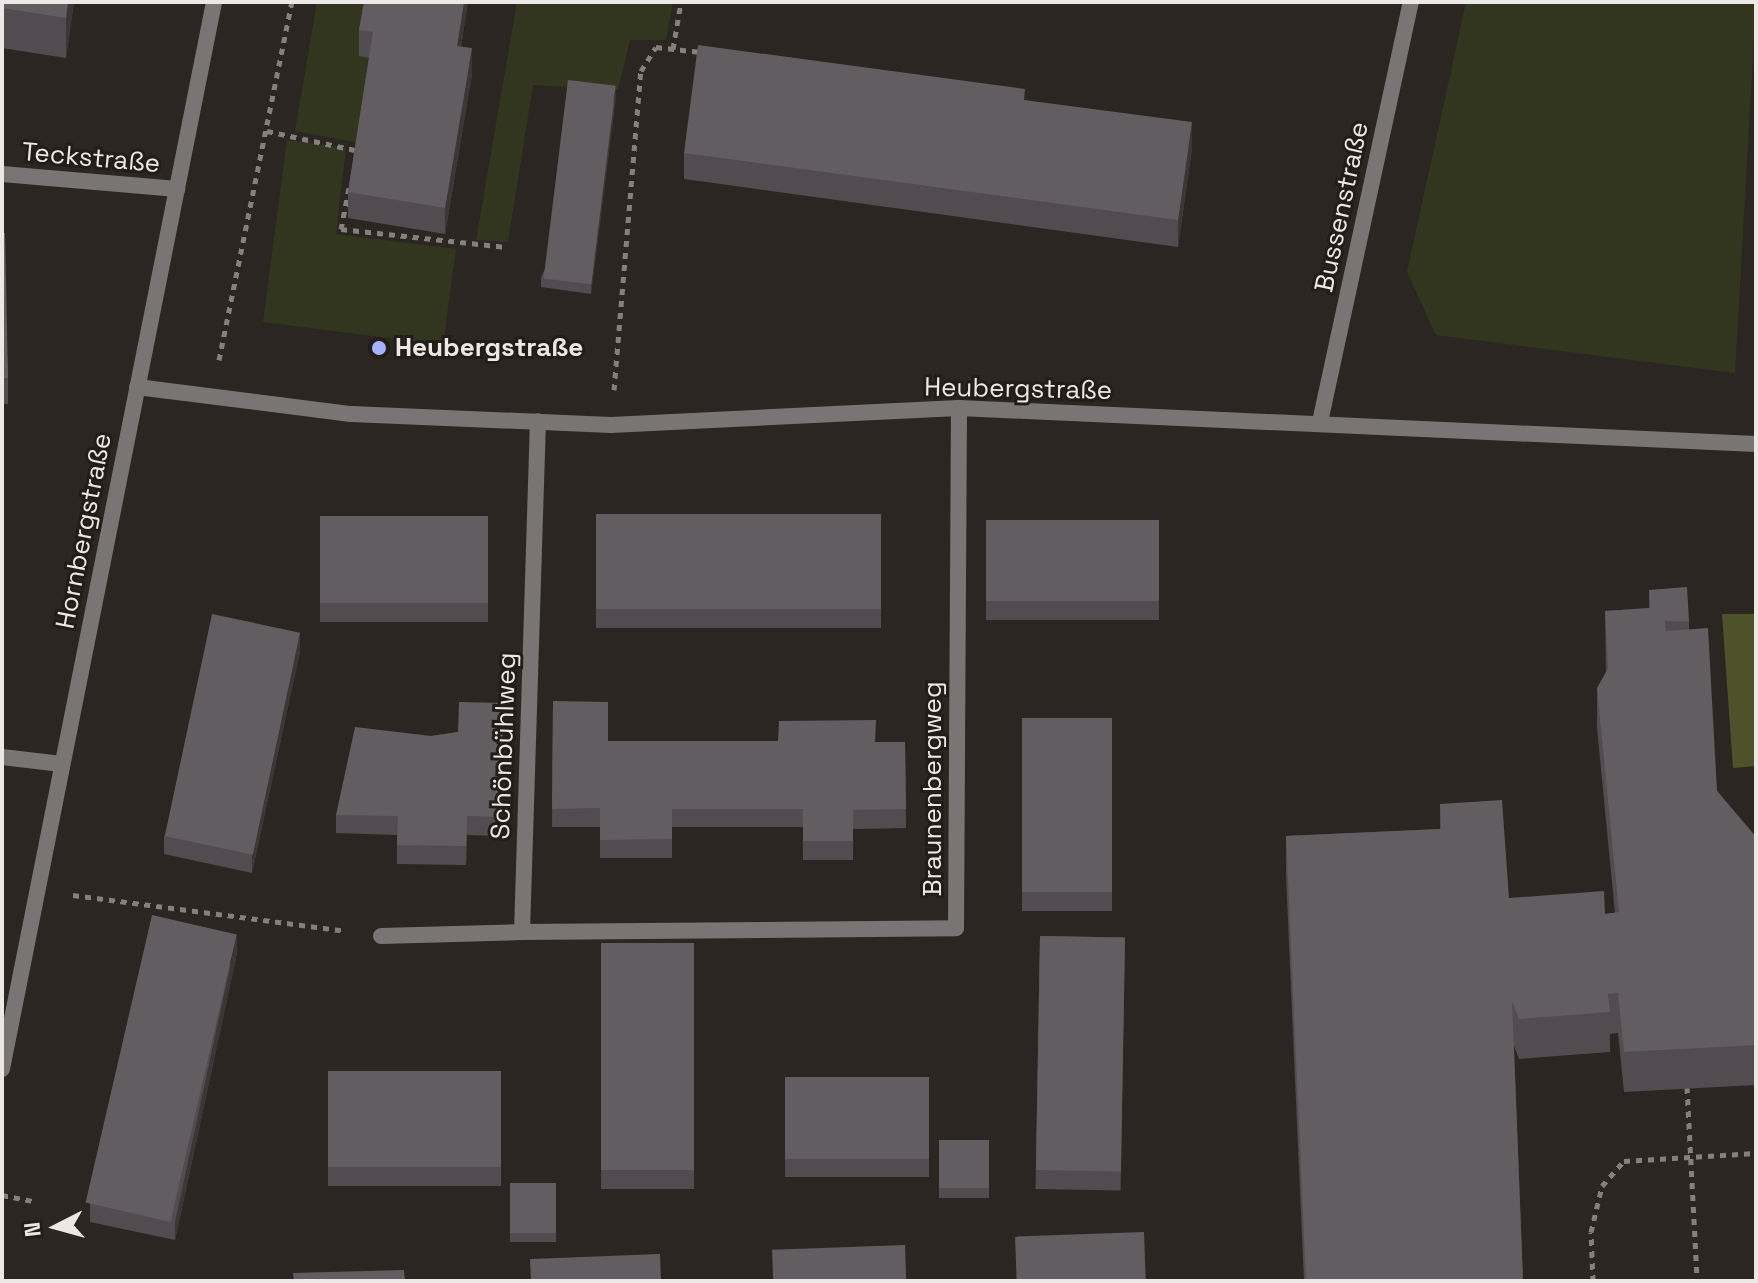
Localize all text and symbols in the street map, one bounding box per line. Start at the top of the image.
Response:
street label: Bussenstraße [1309,119,1375,295]
street label: Teckstraße [21,136,161,180]
place label: Heubergstraße [395,332,583,364]
marker: Heubergstraße [370,339,388,357]
street label: Heubergstraße [924,372,1112,406]
street label: Hornbergstraße [50,431,118,631]
street label: Schönbühlweg [485,652,523,840]
street label: Braunenbergweg [917,681,949,897]
north arrow [16,1187,96,1267]
text: N [17,1221,47,1238]

